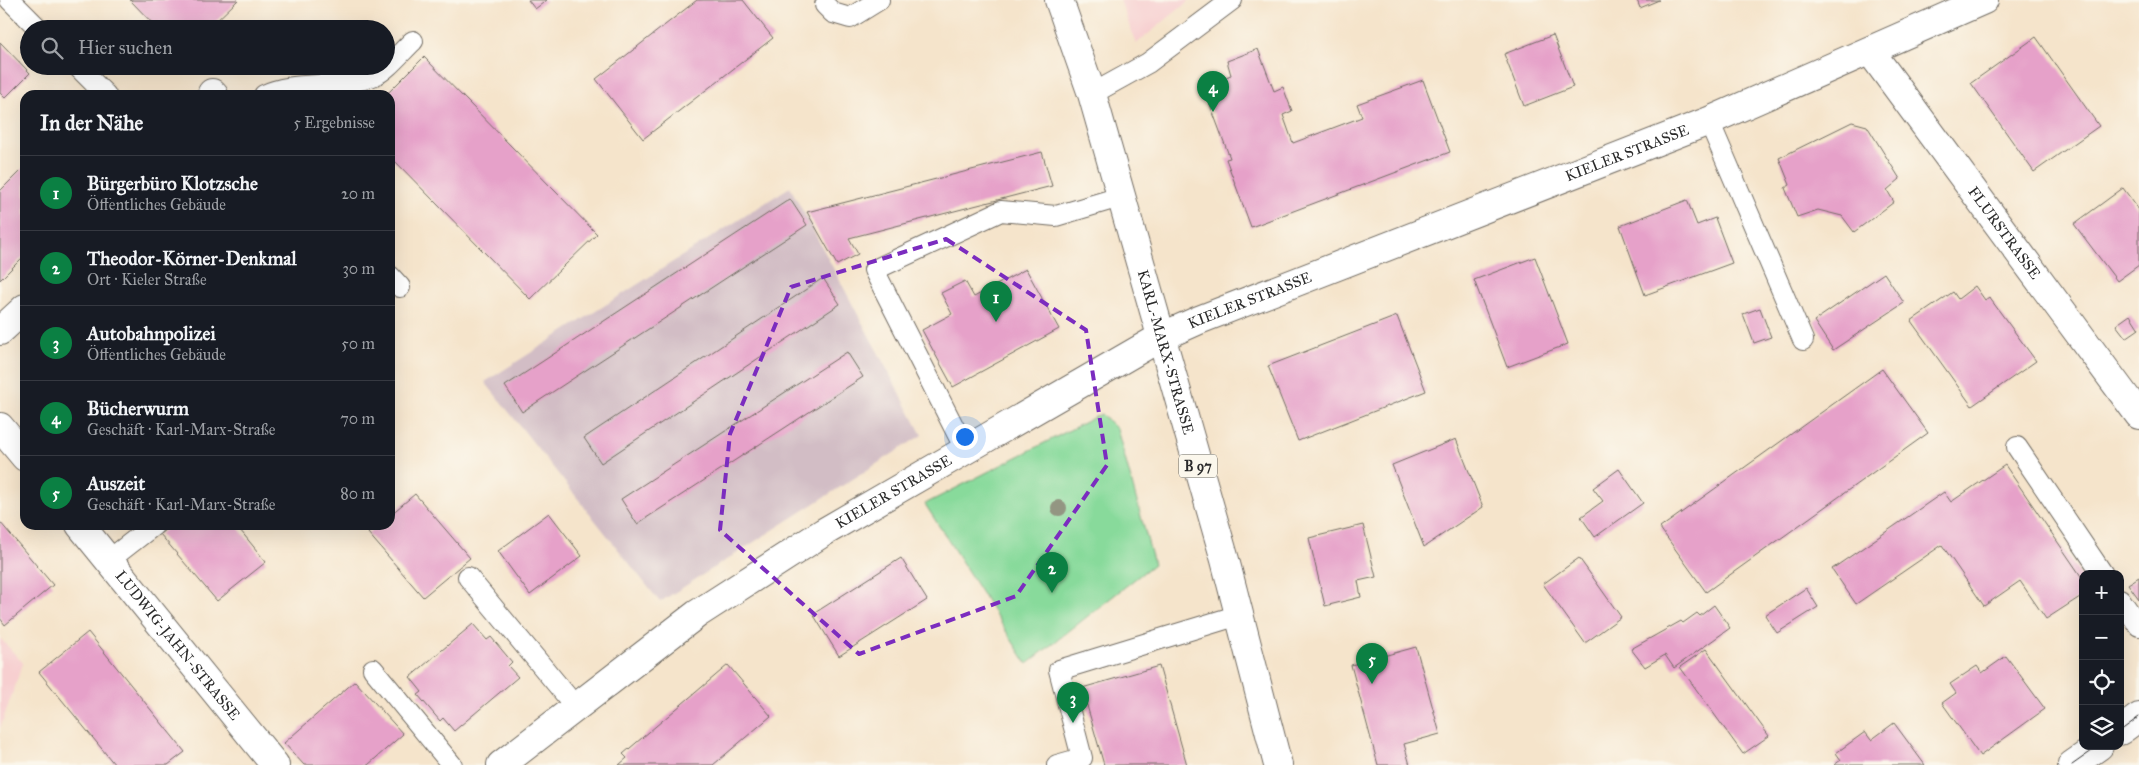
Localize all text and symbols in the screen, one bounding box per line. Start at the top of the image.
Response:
search box [20,20,395,75]
icon: search [38,34,66,62]
text: Hier suchen [78,36,172,59]
pin: 4 [1197,71,1229,112]
text: In der Nähe [40,110,143,136]
text: 5 Ergebnisse [293,113,375,132]
street label: KIELER STRASSE [1563,121,1692,185]
text: Bürgerbüro Klotzsche [87,172,258,195]
street label: FLURSTRASSE [1964,183,2045,283]
text: 1 [53,184,59,203]
text: 20 m [341,184,375,203]
text: Öffentliches Gebäude [87,195,226,214]
text: Theodor-Körner-Denkmal [87,247,297,270]
text: 2 [52,259,60,278]
text: 30 m [342,259,375,278]
street label: KARL-MARX-STRASSE [1134,268,1198,437]
street label: KIELER STRASSE [1185,268,1314,333]
text: Ort · Kieler Straße [87,270,207,289]
pin: 1 [980,281,1012,322]
text: Autobahnpolizei [87,322,216,345]
text: 3 [53,334,59,353]
text: 50 m [341,334,375,353]
text: Öffentliches Gebäude [87,345,226,364]
text: Bücherwurm [87,397,189,420]
text: 4 [52,409,60,428]
text: 70 m [340,409,375,428]
text: Geschäft · Karl-Marx-Straße [87,420,275,439]
your location [952,424,978,450]
street label: KIELER STRASSE [832,451,955,532]
road number: B 97 [1179,454,1217,478]
text: Auszeit [87,472,145,495]
text: 5 [52,484,60,503]
text: 80 m [340,484,375,503]
text: Geschäft · Karl-Marx-Straße [87,495,275,514]
pin: 2 [1036,552,1068,593]
street label: LUDWIG-JAHN-STRASSE [112,567,244,724]
map controls [2079,570,2124,750]
button: + [2079,570,2124,615]
button: − [2079,615,2124,660]
pin: 5 [1356,643,1388,684]
button: locate [2079,660,2124,705]
pin: 3 [1057,682,1089,723]
button: layers [2079,705,2124,750]

